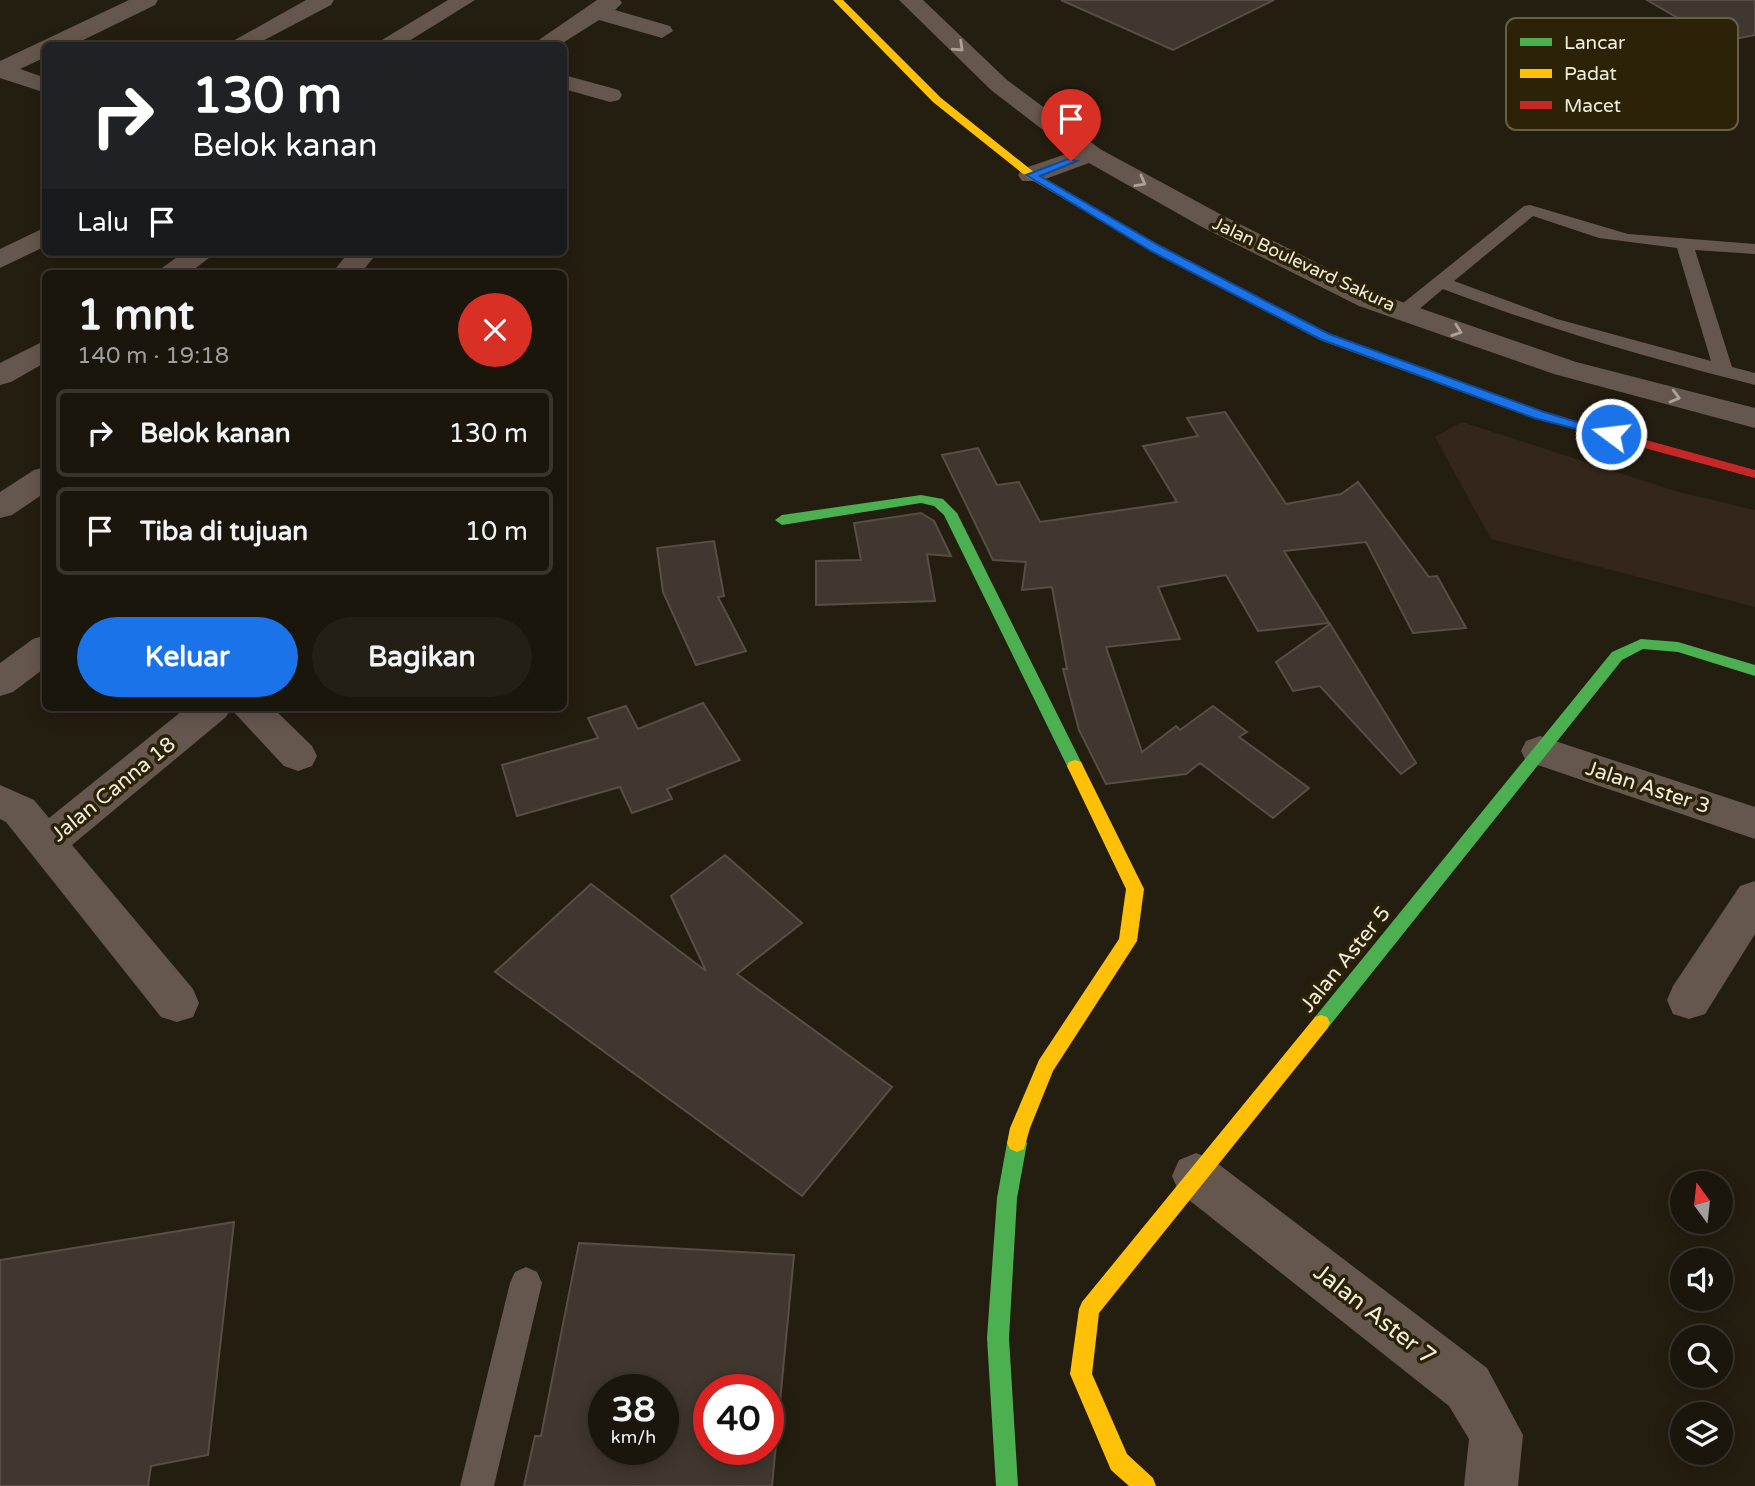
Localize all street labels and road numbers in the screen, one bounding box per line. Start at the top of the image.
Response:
street label: Jalan Boulevard Sakura [1209,212,1399,316]
street label: Jalan Canna 18 [46,732,180,847]
street label: Jalan Aster 3 [1583,756,1713,819]
street label: Jalan Aster 5 [1295,901,1396,1017]
street label: Jalan Aster 7 [1308,1258,1442,1371]

